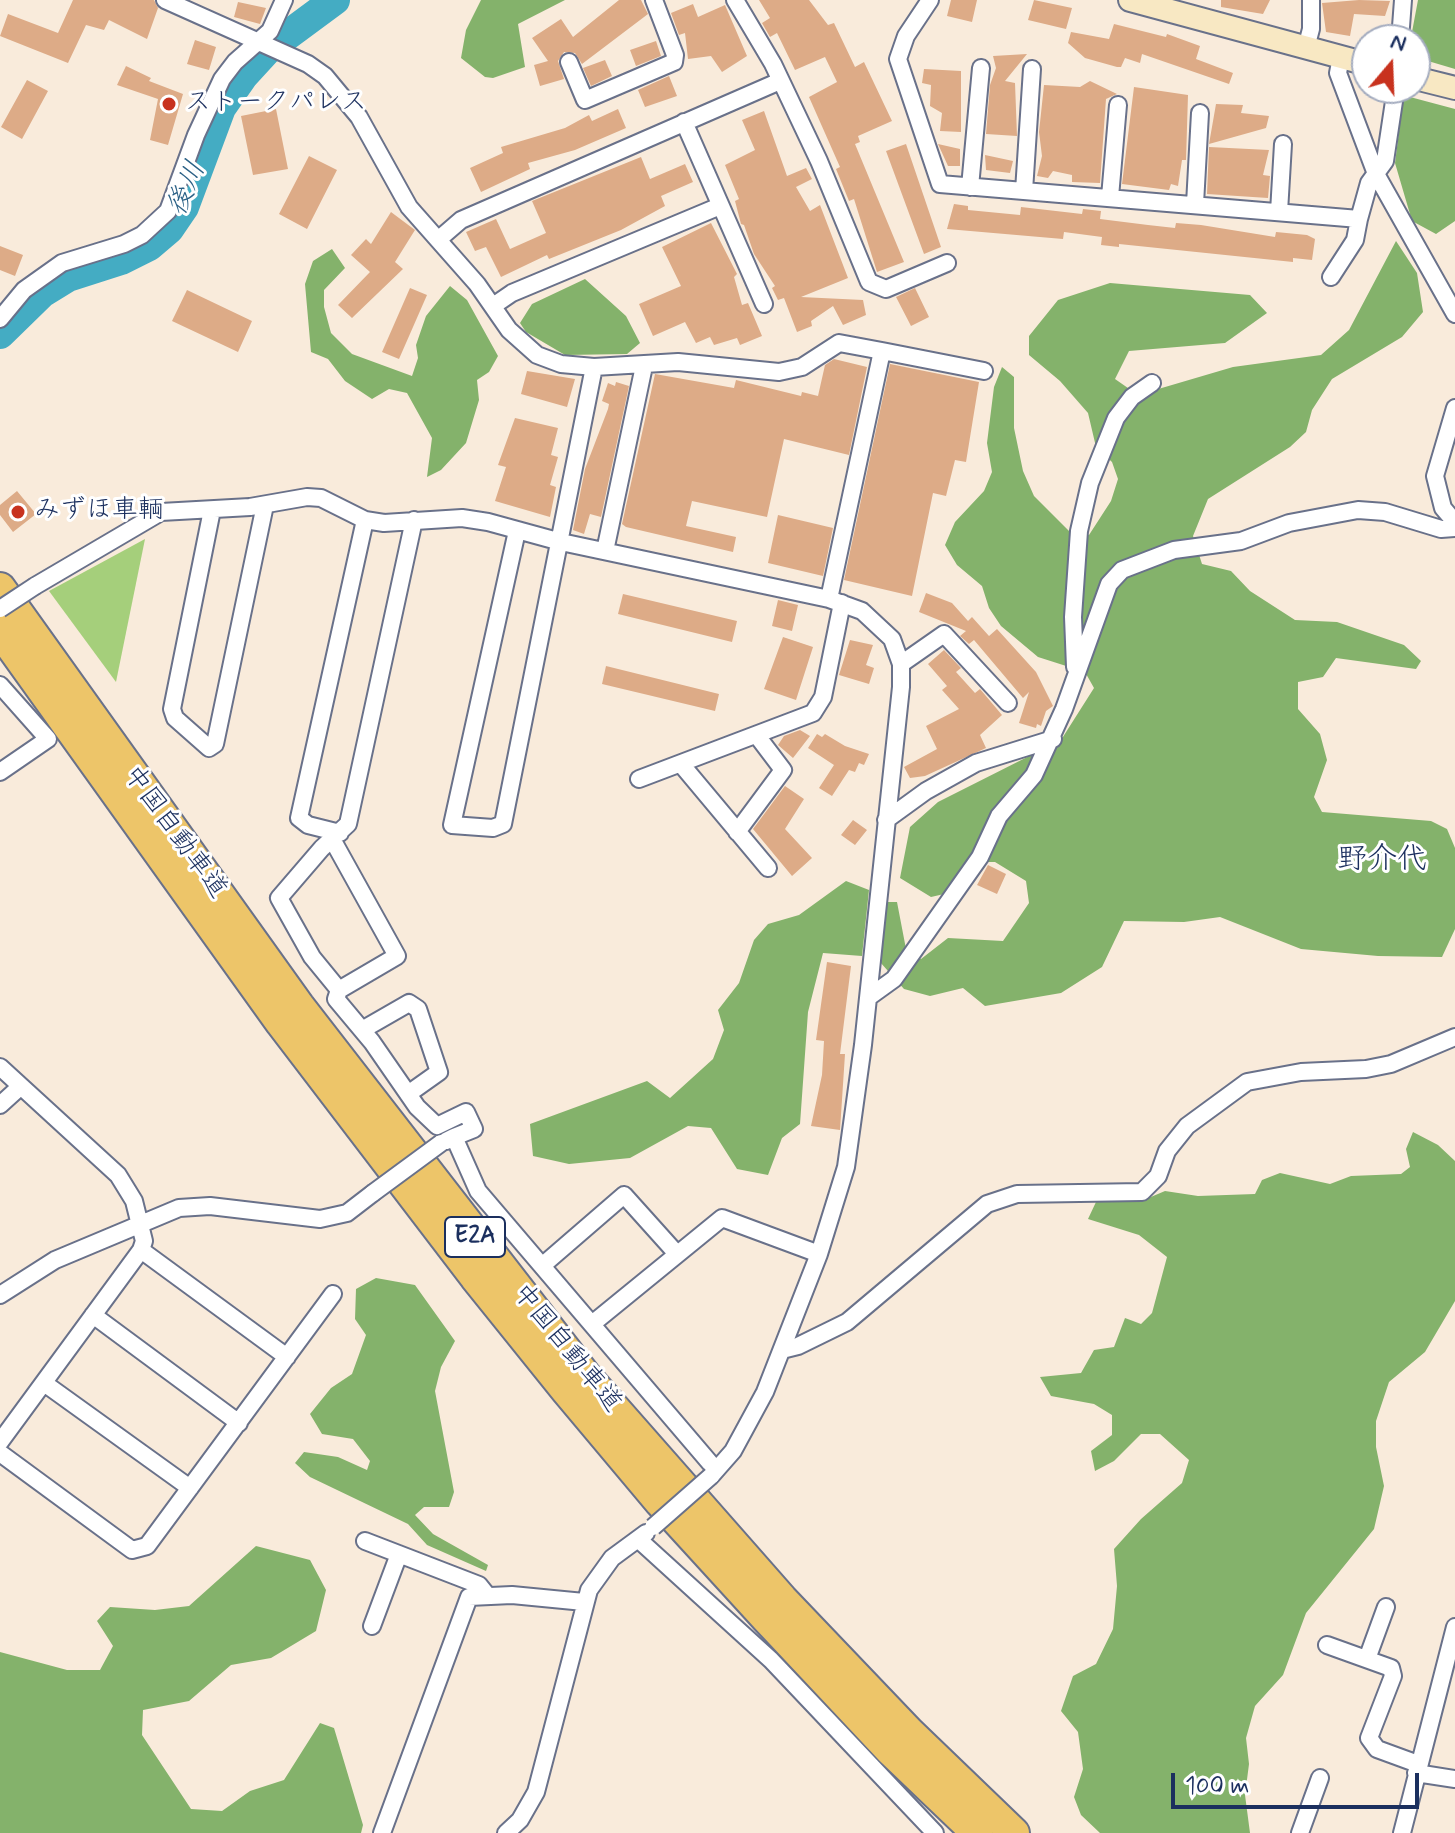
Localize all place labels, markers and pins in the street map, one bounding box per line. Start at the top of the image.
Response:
place label: ストークパレス [185,88,367,120]
marker: ストークパレス [160,95,178,113]
place label: みずほ車輌 [34,496,164,528]
marker: みずほ車輌 [9,503,27,521]

